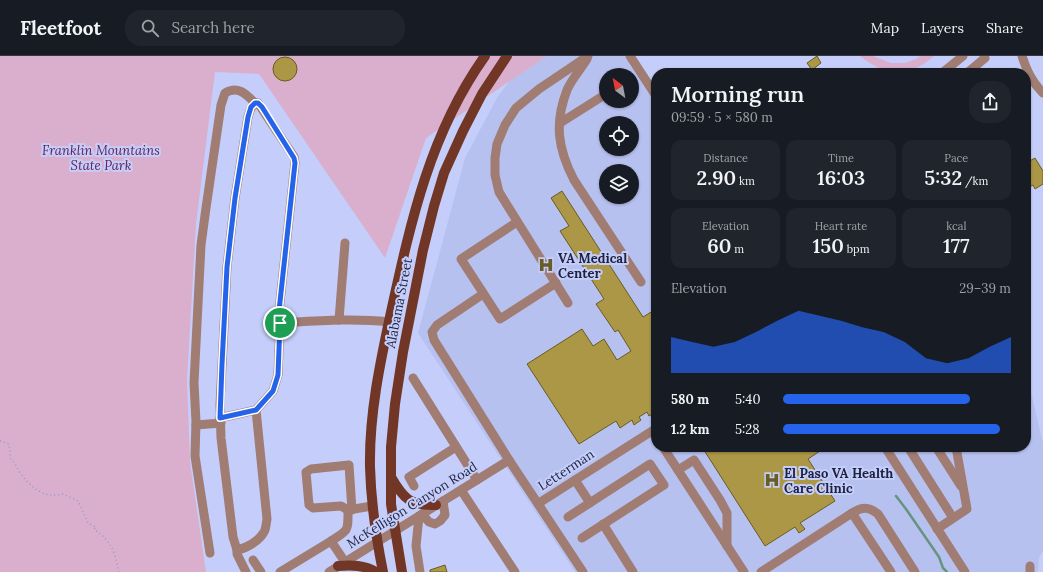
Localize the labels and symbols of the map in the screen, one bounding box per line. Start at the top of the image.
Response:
north arrow [599,68,639,108]
park label: Franklin Mountains State Park [42,142,160,174]
place label: VA Medical Center [558,250,627,282]
hospital icon: VA Medical Center [537,256,555,274]
street label: Alabama Street [382,257,416,350]
pin [263,306,297,340]
street label: Letterman [535,446,597,494]
street label: McKelligon Canyon Road [344,458,480,552]
place label: El Paso VA Health Care Clinic [784,465,893,497]
hospital icon: El Paso VA Health Care Clinic [763,471,781,489]

